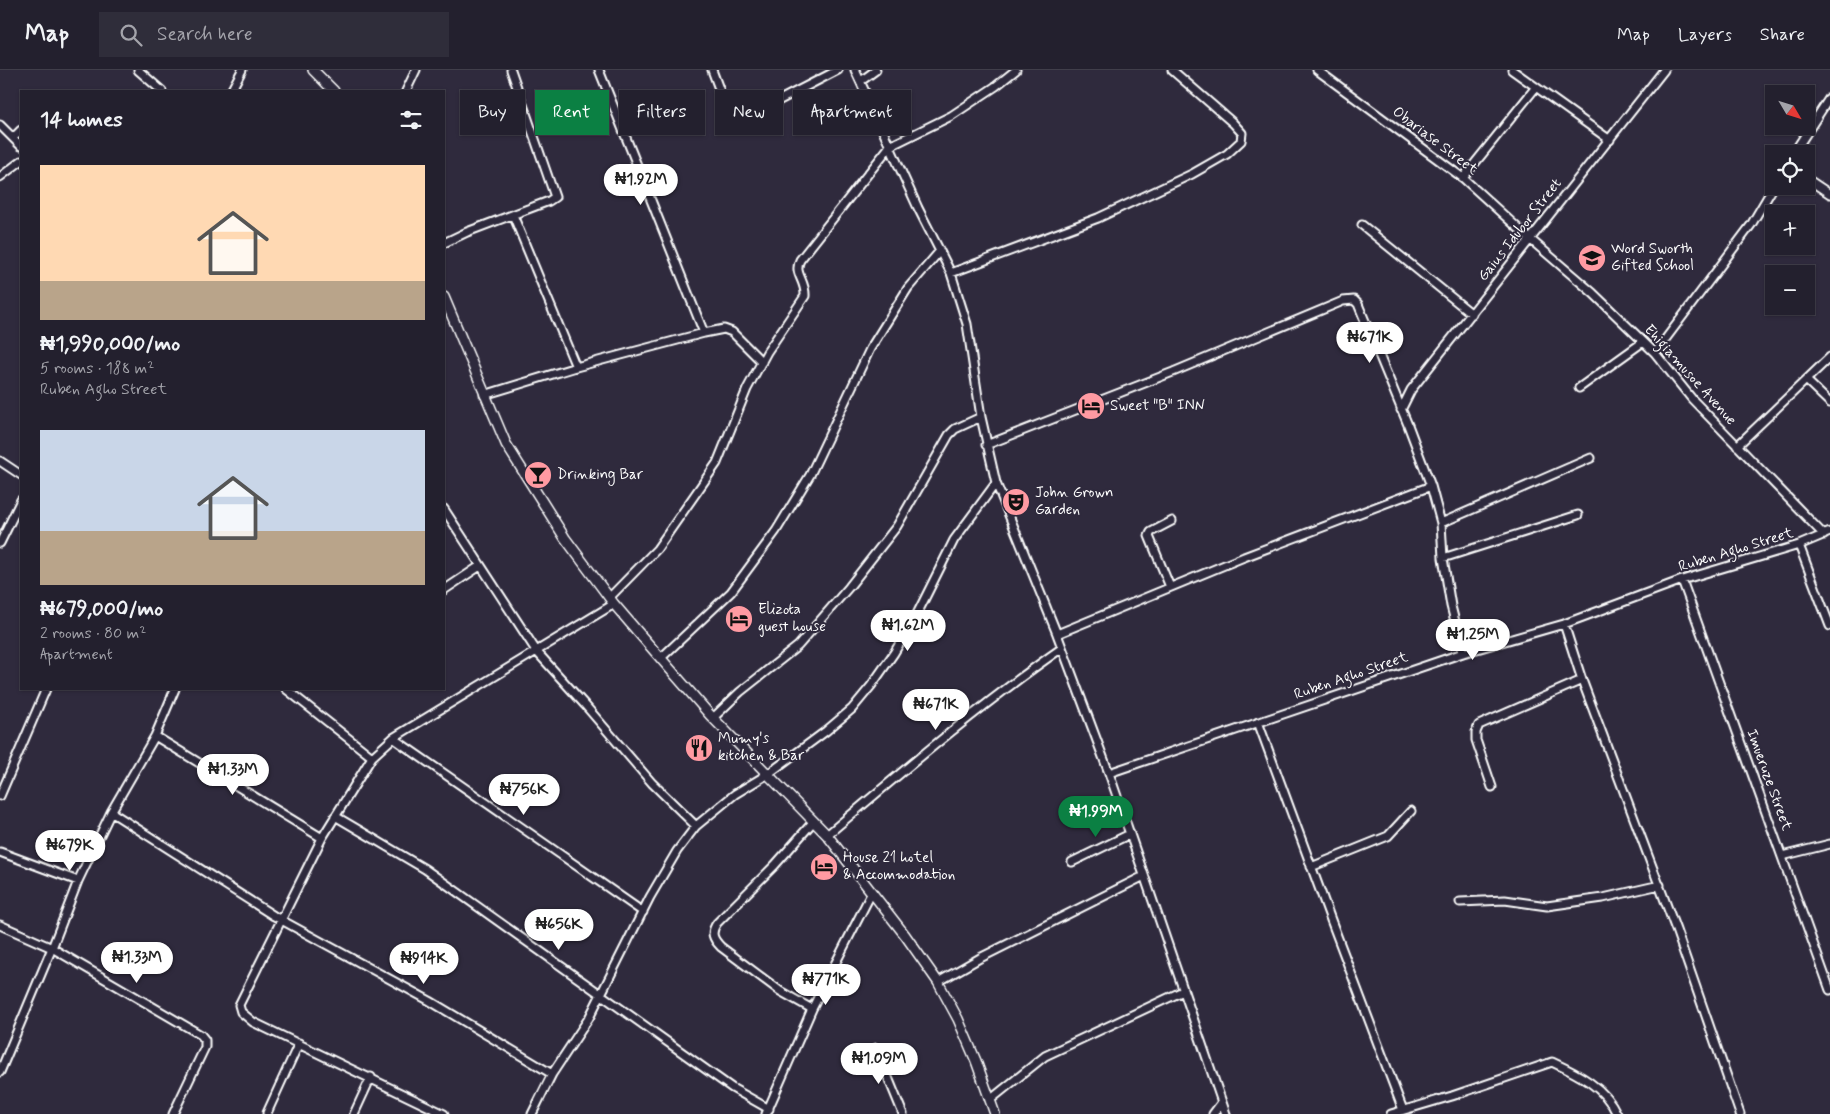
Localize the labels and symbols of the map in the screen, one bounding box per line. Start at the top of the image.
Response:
north arrow [1765,85,1815,135]
street label: Obariase Street [1388,102,1482,180]
pin: ₦1.92M [600,164,682,206]
street label: Gaius Idubor Street [1474,174,1567,286]
place label: Word Sworth Gifted School [1611,239,1694,276]
school or university icon: Word Sworth Gifted School [1577,243,1607,273]
street label: Ehigiamusoe Avenue [1639,320,1741,431]
pin: ₦671K [1335,322,1405,364]
hotel icon: Sweet "B" INN [1076,391,1106,421]
place label: Sweet "B" INN [1110,396,1205,416]
bar icon: Drinking Bar [523,460,553,490]
place label: Drinking Bar [557,465,644,486]
place label: John Grown Garden [1035,483,1113,520]
theatre icon: John Grown Garden [1001,487,1031,517]
street label: Ruben Agho Street [1676,523,1796,578]
place label: Elizota guest house [758,600,826,637]
hotel icon: Elizota guest house [724,604,754,634]
pin: ₦1.62M [867,610,949,652]
pin: ₦1.25M [1432,618,1514,661]
street label: Ruben Agho Street [1292,647,1411,706]
pin: ₦671K [901,688,971,731]
street label: Imueruze Street [1741,727,1797,834]
place label: Mumy's kitchen & Bar [718,729,805,766]
restaurant icon: Mumy's kitchen & Bar [684,733,714,763]
pin: ₦1.33M [192,754,274,796]
pin: ₦756K [489,774,559,816]
pin: ₦1.99M [1055,796,1137,838]
pin: ₦679K [35,830,105,872]
place label: House 21 hotel & Accommodation [843,848,955,885]
hotel icon: House 21 hotel & Accommodation [809,852,839,882]
pin: ₦656K [524,908,594,951]
pin: ₦1.33M [96,942,178,984]
pin: ₦914K [389,942,459,985]
pin: ₦771K [791,964,861,1006]
pin: ₦1.09M [838,1042,920,1085]

